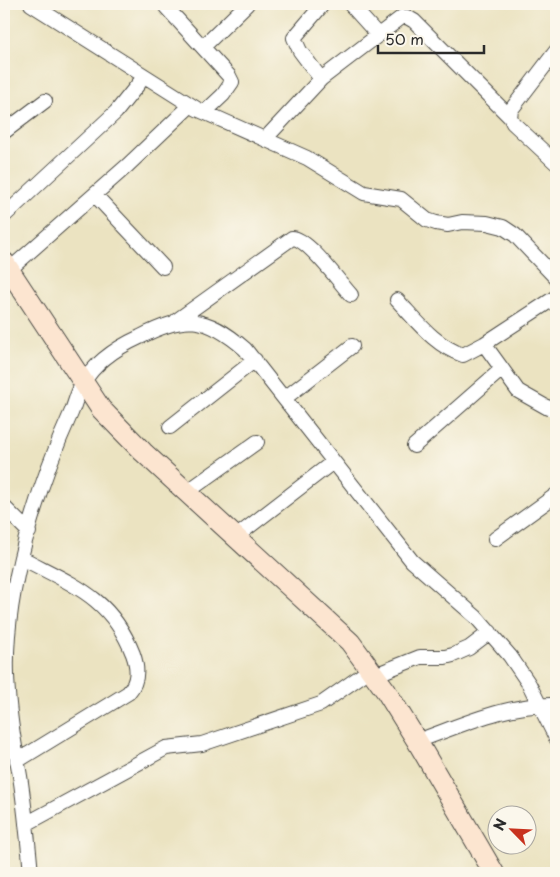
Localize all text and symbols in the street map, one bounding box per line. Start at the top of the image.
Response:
scale bar [378,22,484,54]
text: 50 m [385,27,424,50]
north arrow [488,804,538,854]
text: N [488,815,512,834]

